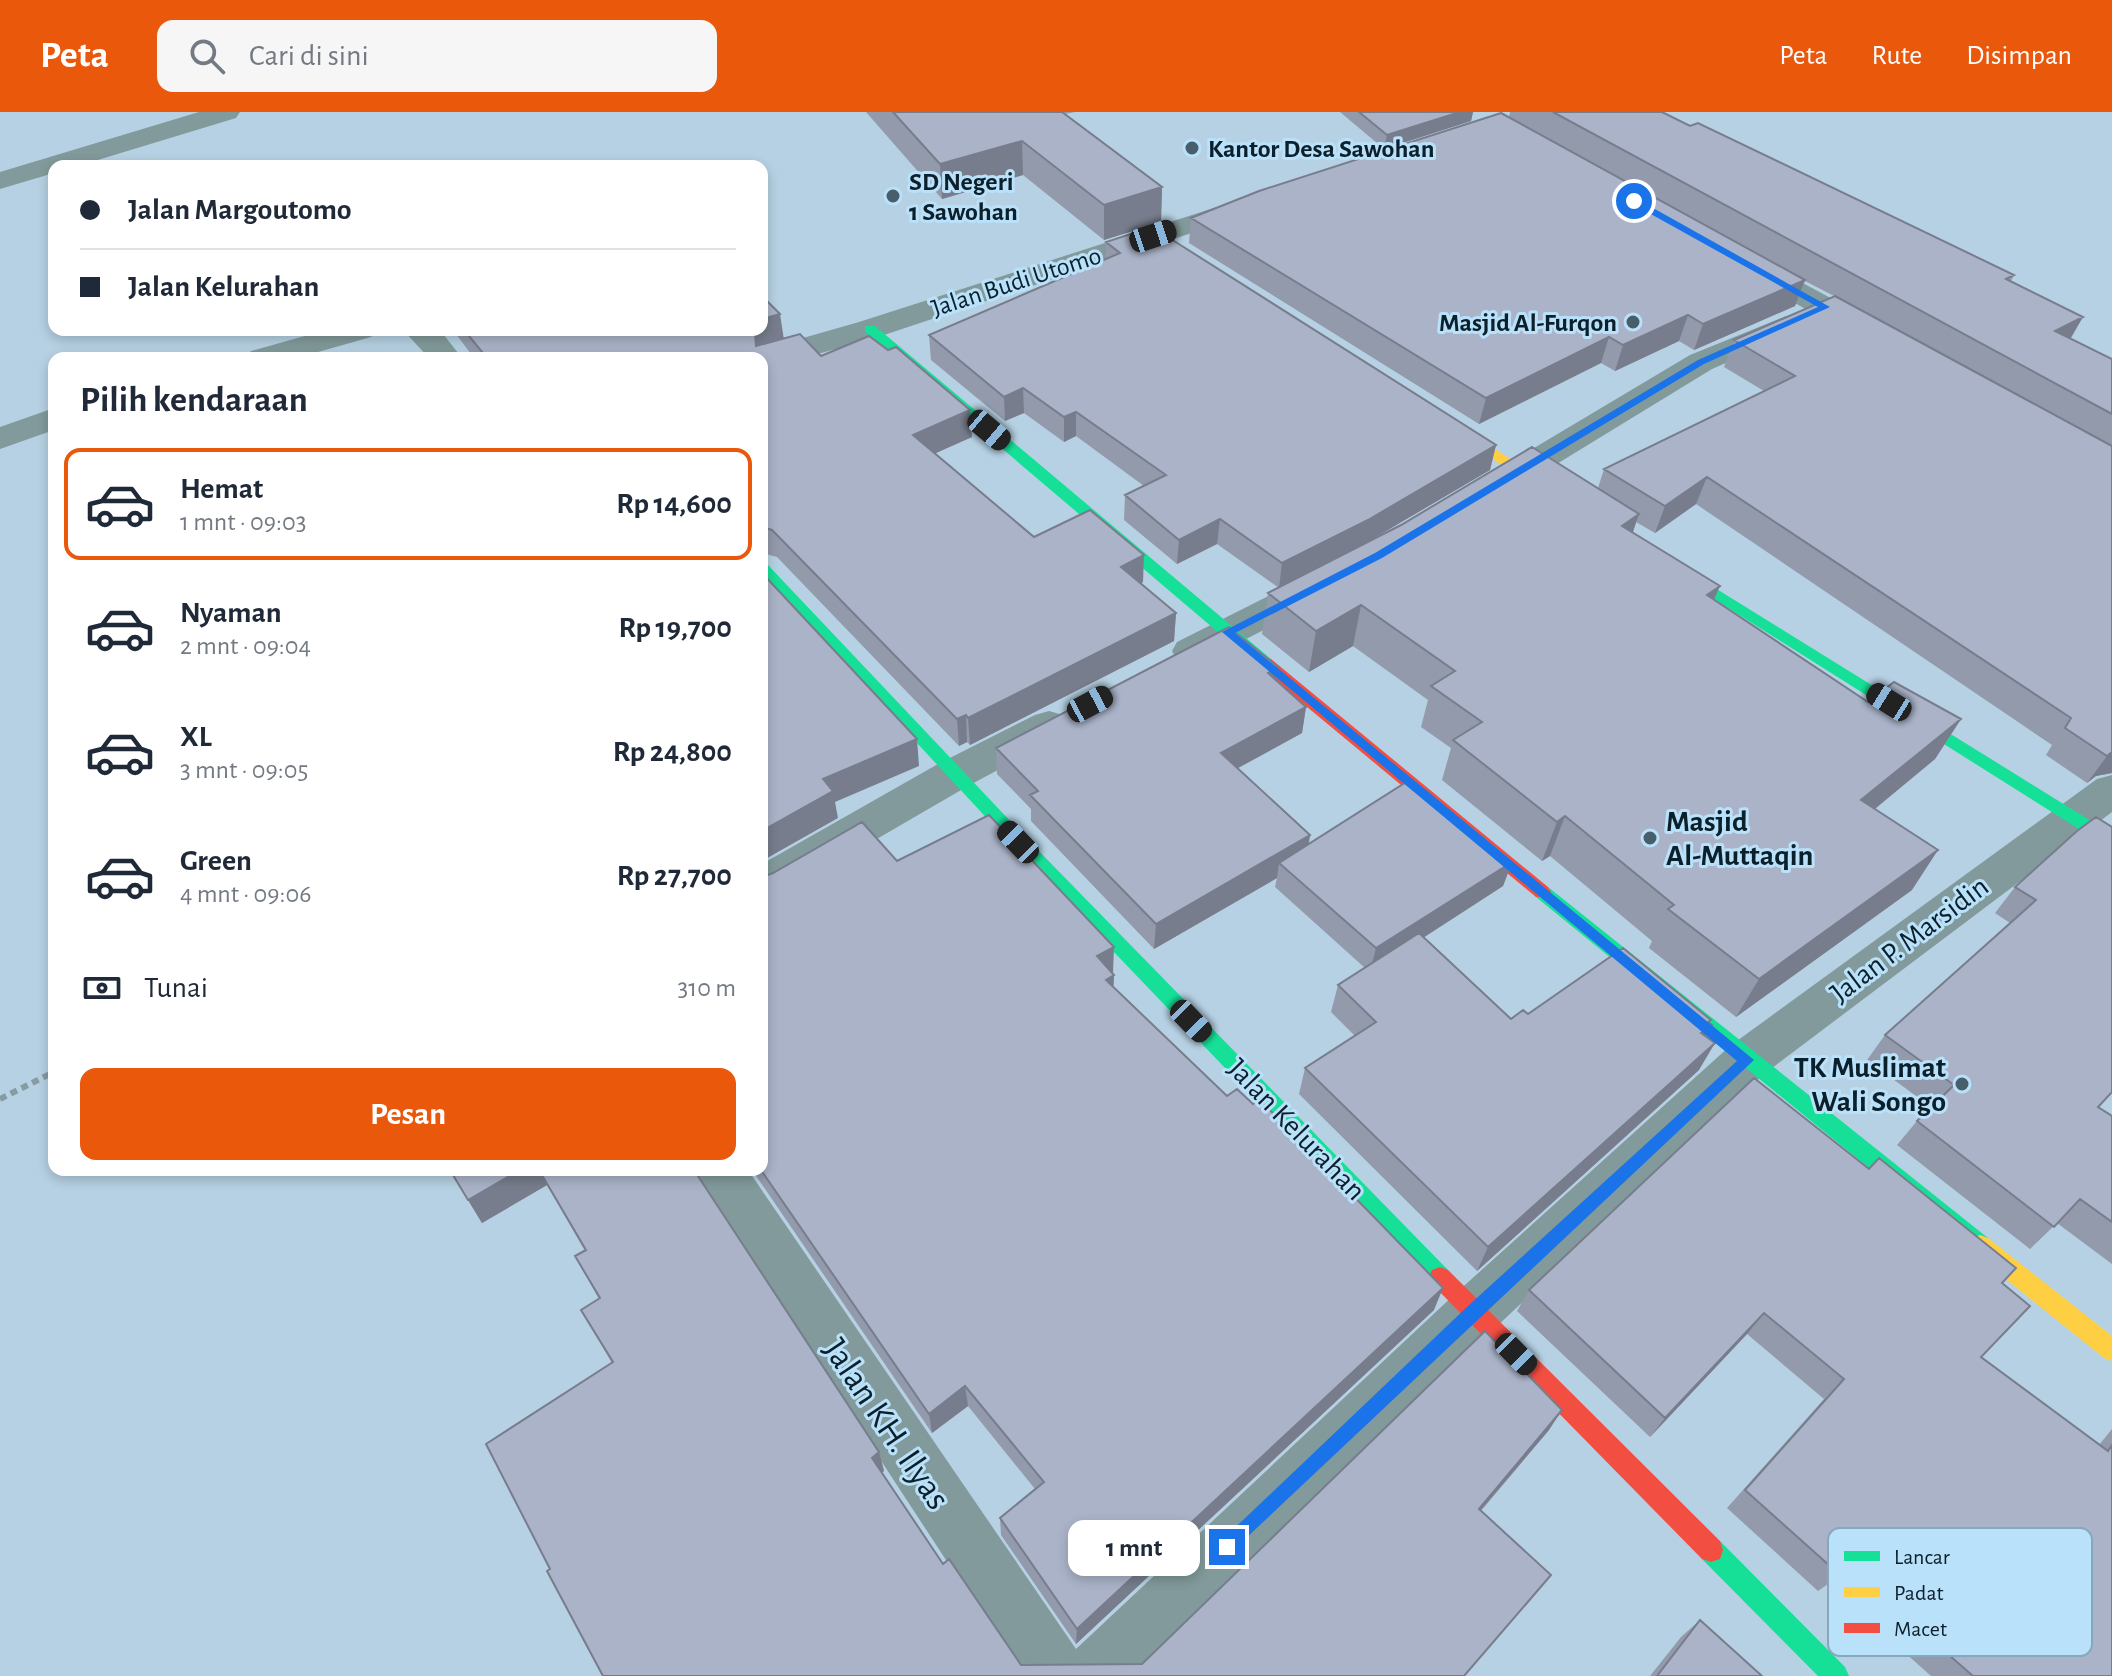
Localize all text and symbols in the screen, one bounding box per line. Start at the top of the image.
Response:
search box [157,20,717,92]
icon: search [185,34,229,78]
text: Peta [40,37,109,75]
text: Cari di sini [249,41,369,71]
text: Peta [1779,42,1828,70]
text: Rute [1872,42,1922,70]
text: Disimpan [1966,42,2072,70]
place label: Kantor Desa Sawohan [1208,136,1434,162]
marker: Kantor Desa Sawohan [1183,139,1201,157]
place label: SD Negeri 1 Sawohan [909,169,1018,225]
route start [1616,183,1652,219]
marker: SD Negeri 1 Sawohan [884,187,902,205]
text: Jalan Margoutomo [128,195,352,225]
car [1126,217,1180,255]
street label: Jalan Budi Utomo [928,242,1104,322]
text: Jalan Kelurahan [128,272,320,302]
place label: Masjid Al-Furqon [1439,310,1617,336]
marker: Masjid Al-Furqon [1624,313,1642,331]
text: Pilih kendaraan [80,382,308,418]
car [963,405,1015,455]
icon: car [84,468,156,540]
text: Hemat [180,474,263,504]
text: Rp 14,600 [616,489,732,519]
text: 1 mnt · 09:03 [180,509,306,535]
icon: car [84,592,156,664]
text: Nyaman [180,598,282,628]
text: Rp 19,700 [618,613,732,643]
text: 2 mnt · 09:04 [180,633,311,659]
car [1862,679,1916,725]
car [1063,682,1117,726]
icon: car [84,716,156,788]
text: XL [180,722,212,752]
text: Rp 24,800 [613,737,732,767]
text: 3 mnt · 09:05 [180,757,308,783]
place label: Masjid Al-Muttaqin [1666,807,1813,871]
car [993,816,1043,868]
marker: Masjid Al-Muttaqin [1641,829,1659,847]
icon: car [84,840,156,912]
text: Green [180,846,252,876]
text: Rp 27,700 [617,861,732,891]
street label: Jalan P. Marsidin [1825,871,1994,1009]
text: 4 mnt · 09:06 [180,881,311,907]
icon: cash [80,966,124,1010]
text: Tunai [144,973,208,1003]
text: 310 m [678,975,736,1001]
car [1166,995,1216,1047]
street label: Jalan Kelurahan [1222,1053,1371,1206]
place label: TK Muslimat Wali Songo [1794,1053,1946,1117]
button: Pesan [80,1068,736,1160]
marker: TK Muslimat Wali Songo [1953,1075,1971,1093]
car [1491,1329,1541,1379]
street label: Jalan KH. Ilyas [816,1332,956,1516]
callout: 1 mnt [1067,1519,1199,1575]
legend [1828,1528,2092,1656]
route end [1209,1529,1245,1565]
text: 1 mnt [1106,1535,1162,1561]
text: Lancar [1894,1546,1950,1568]
text: Padat [1894,1582,1944,1604]
text: Macet [1894,1618,1947,1640]

